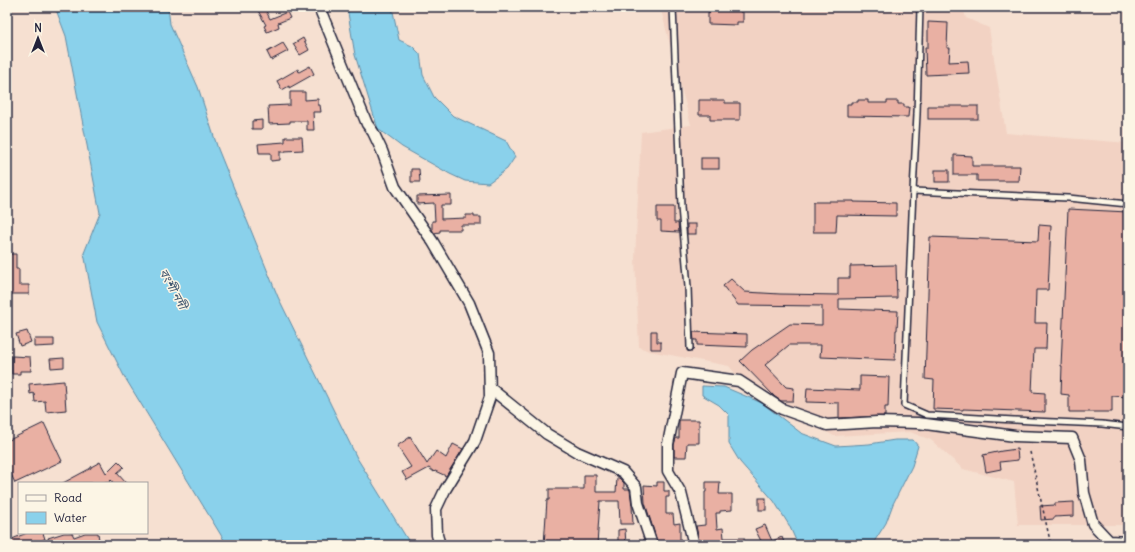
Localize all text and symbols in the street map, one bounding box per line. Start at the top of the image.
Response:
north arrow [18,18,58,58]
text: N [34,21,42,35]
water label: বংশী নদী [156,266,192,314]
legend [18,482,148,534]
text: Road [54,490,82,505]
text: Water [54,510,87,525]

